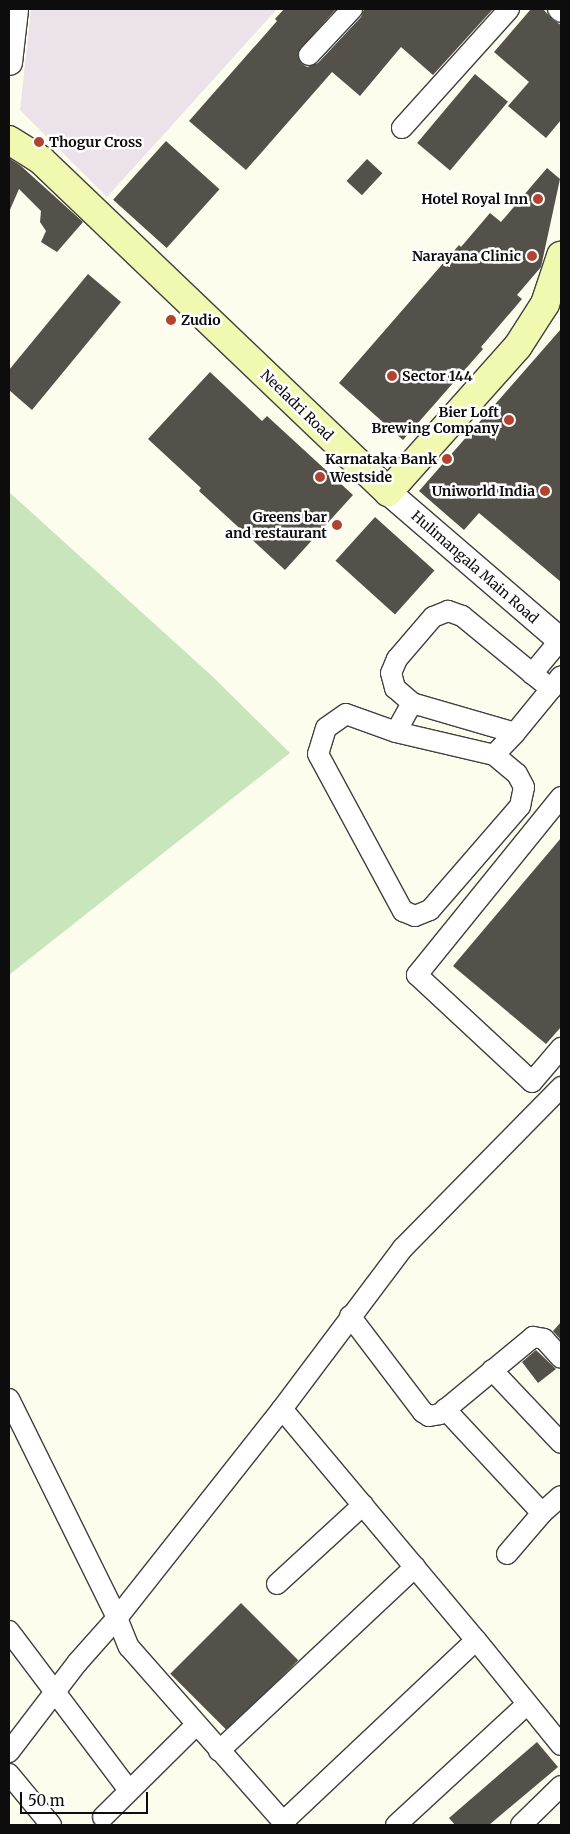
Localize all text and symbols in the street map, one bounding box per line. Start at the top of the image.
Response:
place label: Thogur Cross [49,134,142,150]
marker: Thogur Cross [33,136,45,148]
place label: Hotel Royal Inn [421,191,528,207]
marker: Hotel Royal Inn [532,193,544,205]
place label: Narayana Clinic [412,248,521,264]
marker: Narayana Clinic [525,249,539,263]
place label: Zudio [181,312,220,328]
marker: Zudio [165,314,177,326]
street label: Neeladri Road [257,366,337,444]
place label: Sector 144 [402,368,473,384]
marker: Sector 144 [386,370,398,382]
place label: Bier Loft Brewing Company [372,404,499,437]
marker: Bier Loft Brewing Company [503,414,515,426]
place label: Karnataka Bank [325,451,437,467]
marker: Karnataka Bank [441,453,453,465]
place label: Westside [330,469,392,485]
marker: Westside [314,471,326,483]
place label: Uniworld India [432,483,535,499]
marker: Uniworld India [539,485,551,497]
street label: Hulimangala Main Road [408,507,542,627]
place label: Greens bar and restaurant [225,509,327,542]
marker: Greens bar and restaurant [331,519,343,531]
scale bar [22,1782,150,1814]
text: 50 m [28,1791,65,1810]

